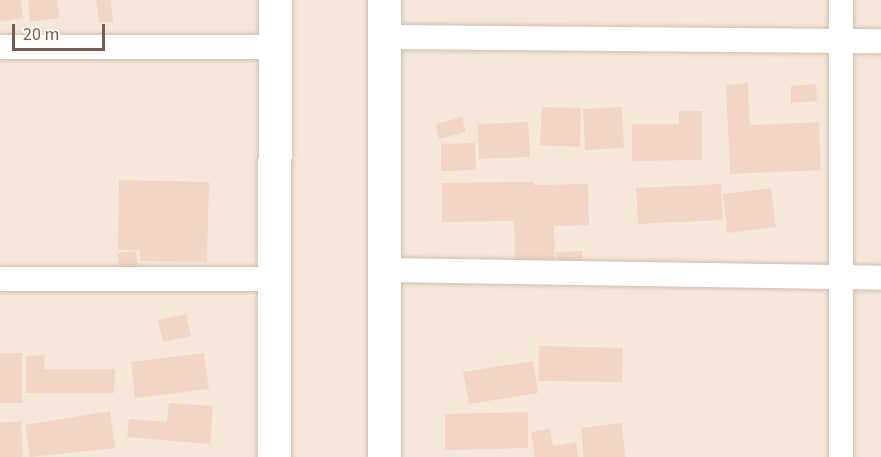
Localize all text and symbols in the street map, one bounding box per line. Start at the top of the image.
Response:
scale bar [15,12,108,50]
text: 20 m [23,22,59,47]

